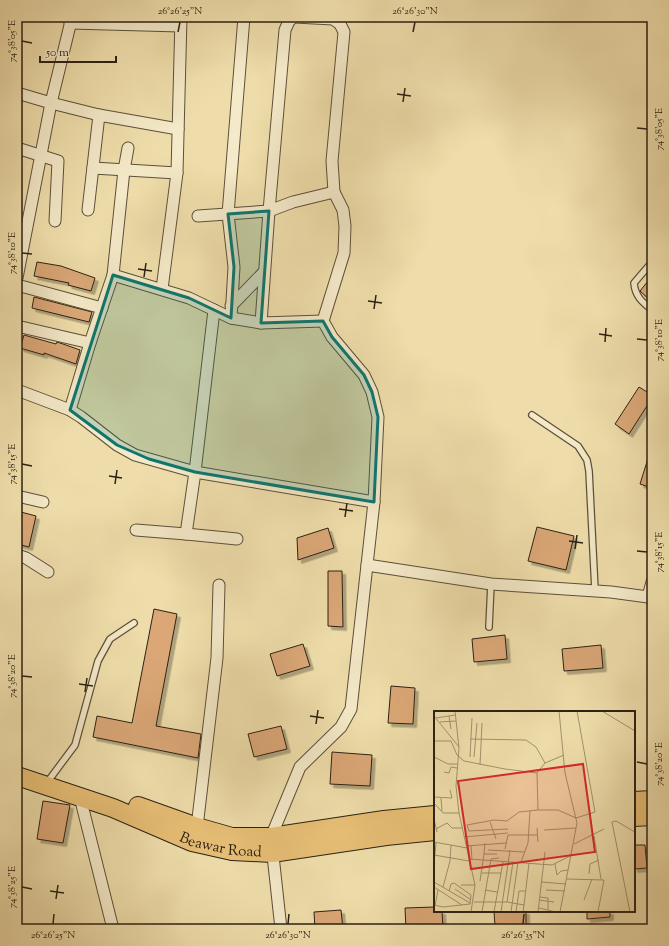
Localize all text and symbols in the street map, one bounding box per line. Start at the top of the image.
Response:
text: 26°26'25"N [158,4,202,19]
text: 26°26'30"N [392,4,438,19]
text: 74°38'05"E [5,20,20,62]
scale bar [40,38,116,64]
text: 50 m [45,44,69,62]
text: 74°38'05"E [652,108,667,150]
text: 74°38'10"E [5,232,20,274]
text: 74°38'10"E [652,319,667,361]
text: 74°38'15"E [5,444,20,484]
text: 74°38'15"E [652,532,667,572]
text: 74°38'20"E [5,654,20,698]
inset map [434,711,635,912]
text: 74°38'20"E [652,742,667,786]
street label: Beawar Road [176,827,263,863]
text: 74°38'25"E [5,866,20,908]
text: 26°26'25"N [31,928,75,943]
text: 26°26'30"N [265,928,311,943]
text: 26°26'35"N [501,928,545,943]

